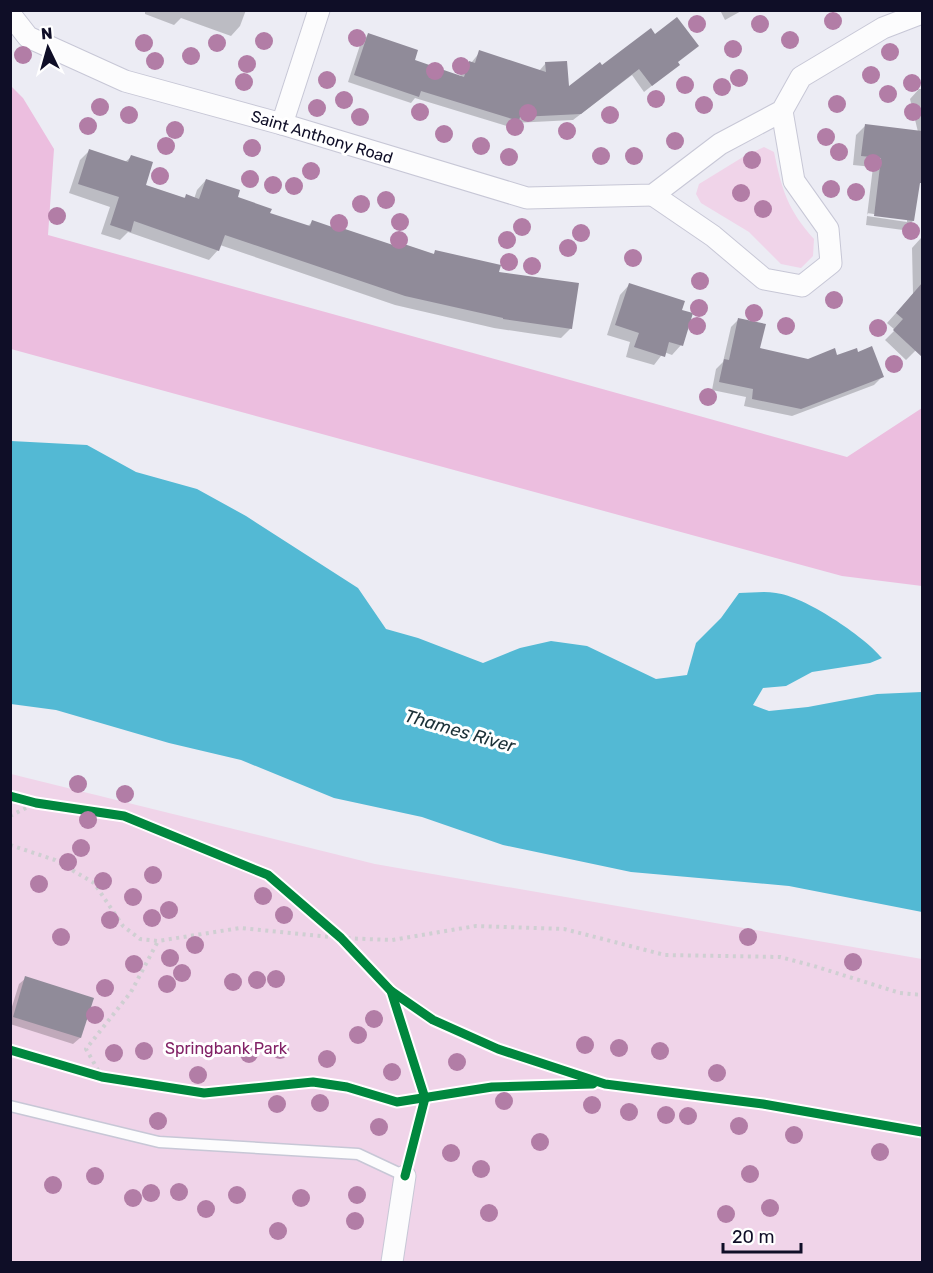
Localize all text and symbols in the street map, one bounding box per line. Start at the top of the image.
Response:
north arrow [18,18,78,78]
text: N [40,24,53,44]
street label: Saint Anthony Road [249,106,395,168]
water label: Thames River [402,705,519,758]
park label: Springbank Park [165,1039,288,1058]
scale bar [723,1216,801,1254]
text: 20 m [732,1226,774,1248]

